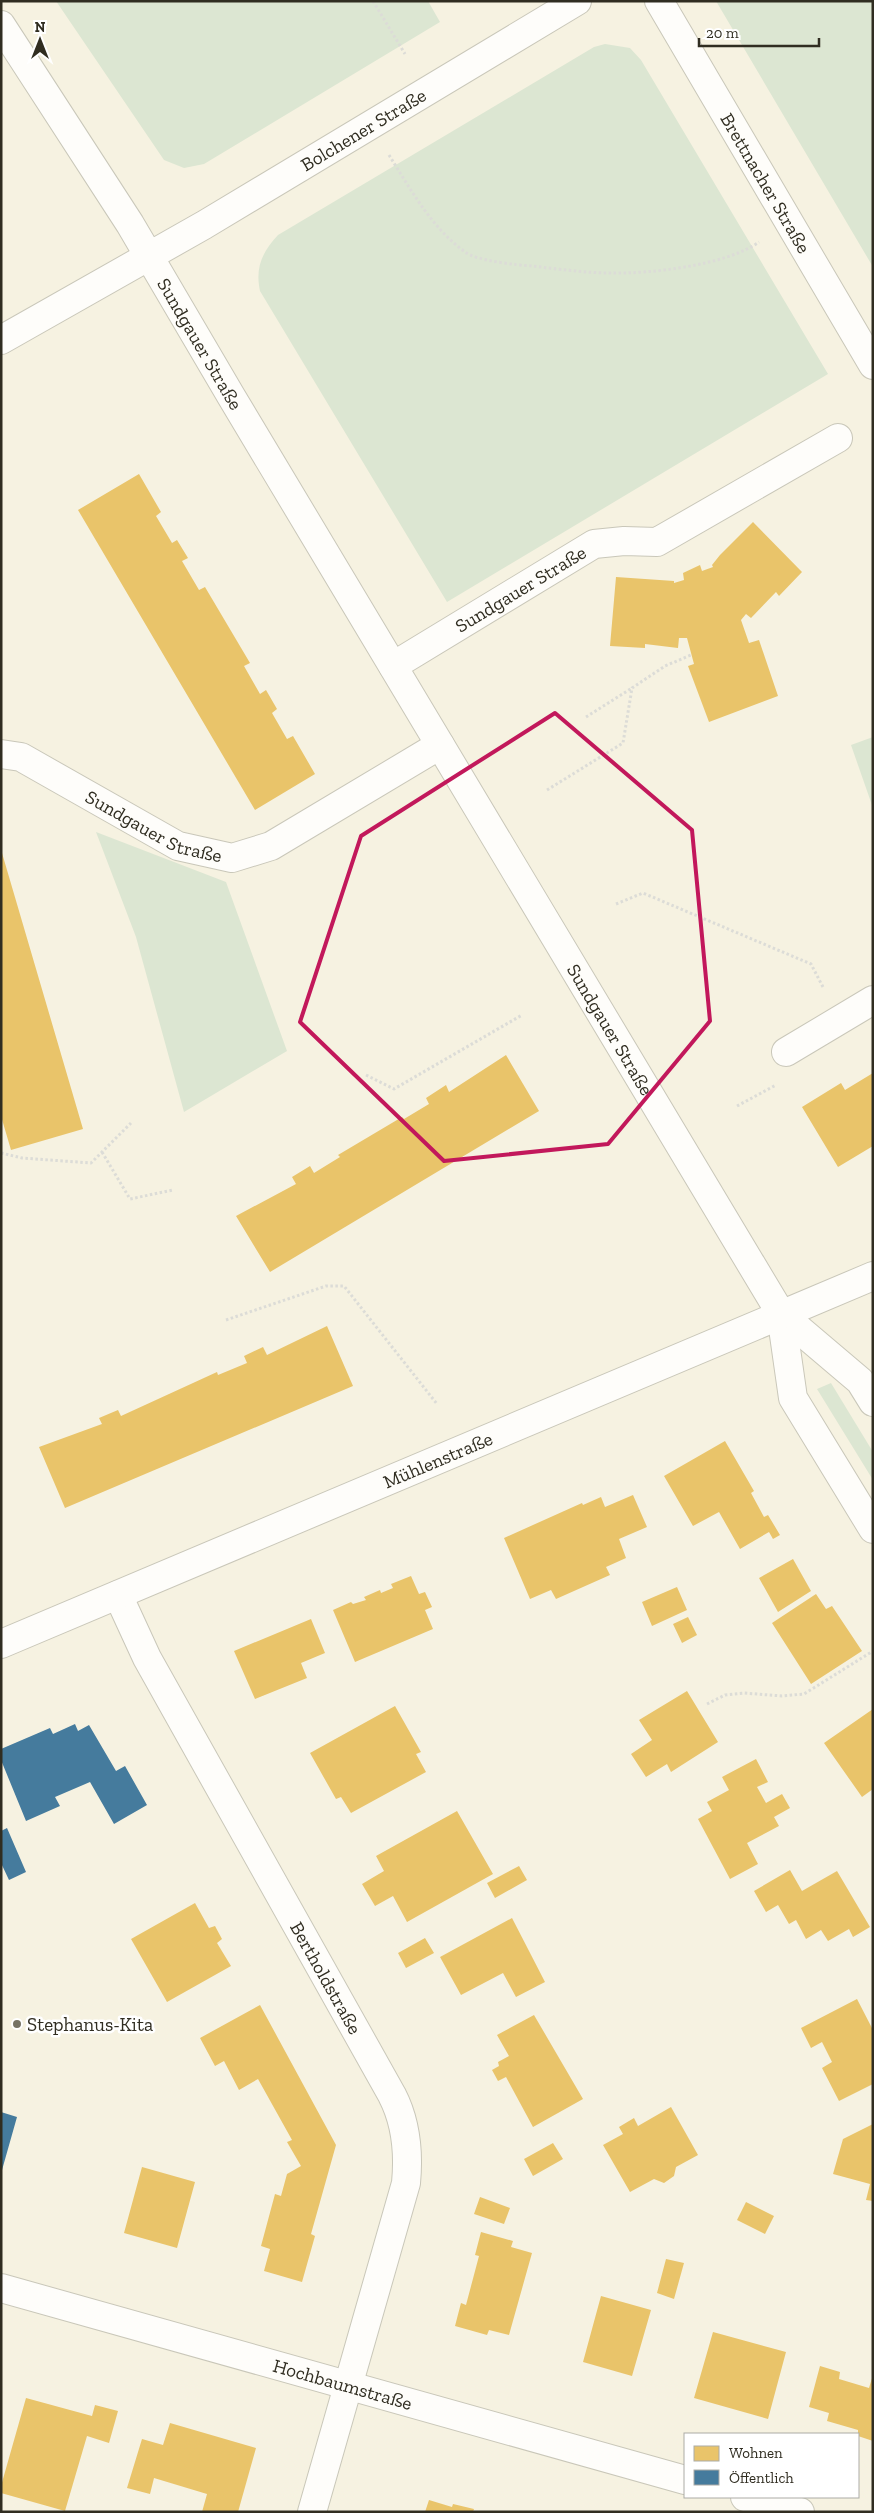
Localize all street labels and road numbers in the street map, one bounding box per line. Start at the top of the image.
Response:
street label: Bolchener Straße [296,83,430,176]
street label: Brettnacher Straße [716,109,816,257]
street label: Sundgauer Straße [153,274,248,414]
street label: Sundgauer Straße [451,540,590,637]
street label: Sundgauer Straße [82,785,224,867]
street label: Sundgauer Straße [562,960,659,1099]
street label: Mühlenstraße [380,1426,496,1493]
street label: Bertholdstraße [286,1918,367,2038]
street label: Hochbaumstraße [271,2353,415,2414]

